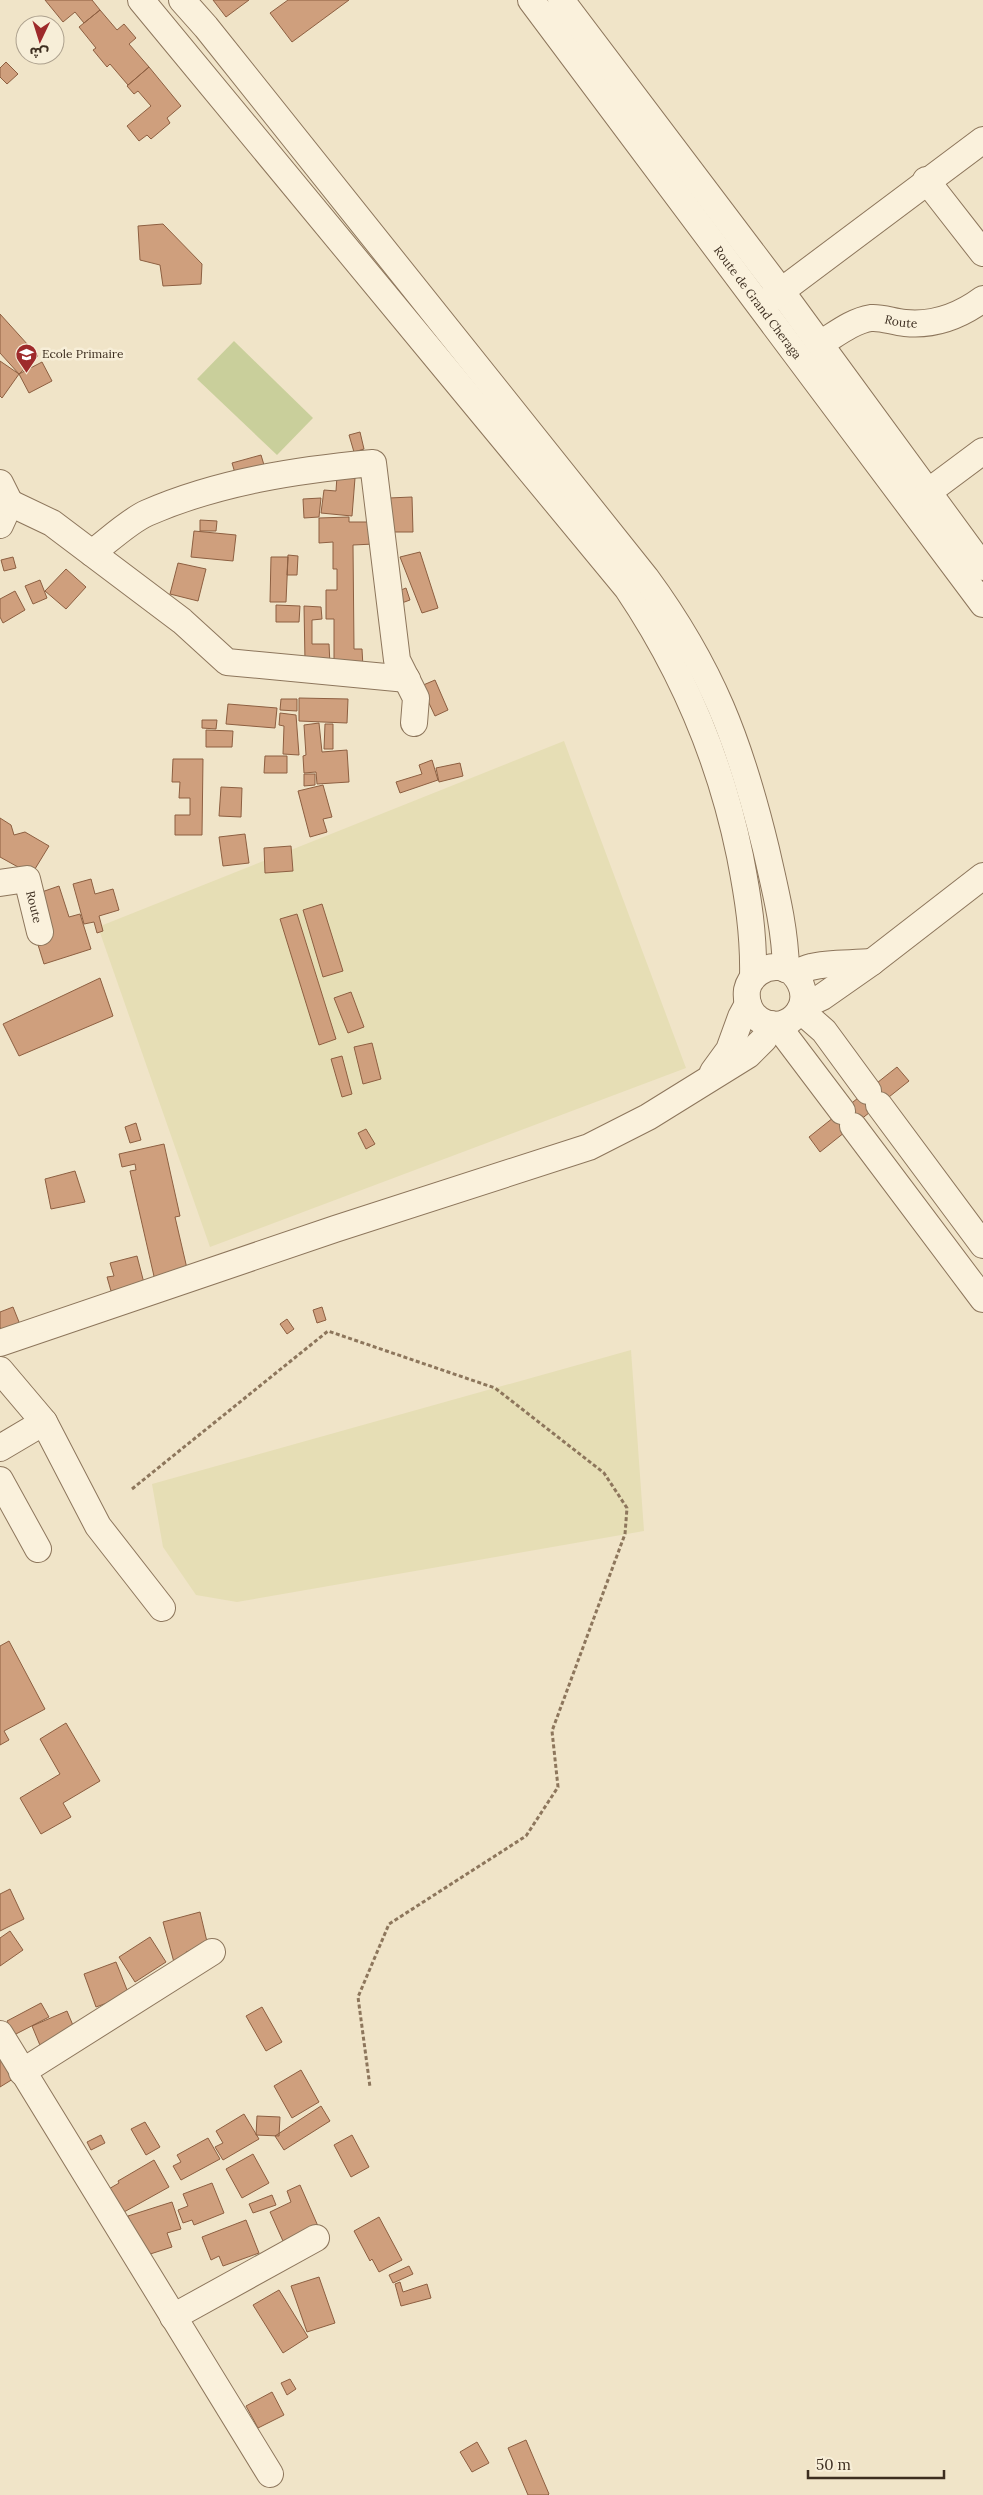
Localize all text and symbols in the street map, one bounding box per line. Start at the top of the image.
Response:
north arrow [15,15,65,65]
text: ش [29,43,49,63]
street label: Route de Grand Cheraga [711,243,805,362]
street label: Route [883,311,918,331]
school or university icon: Ecole Primaire [14,342,38,373]
place label: Ecole Primaire [42,346,124,361]
street label: Route [23,889,46,925]
scale bar [808,2448,944,2480]
text: 50 m [816,2455,851,2474]

